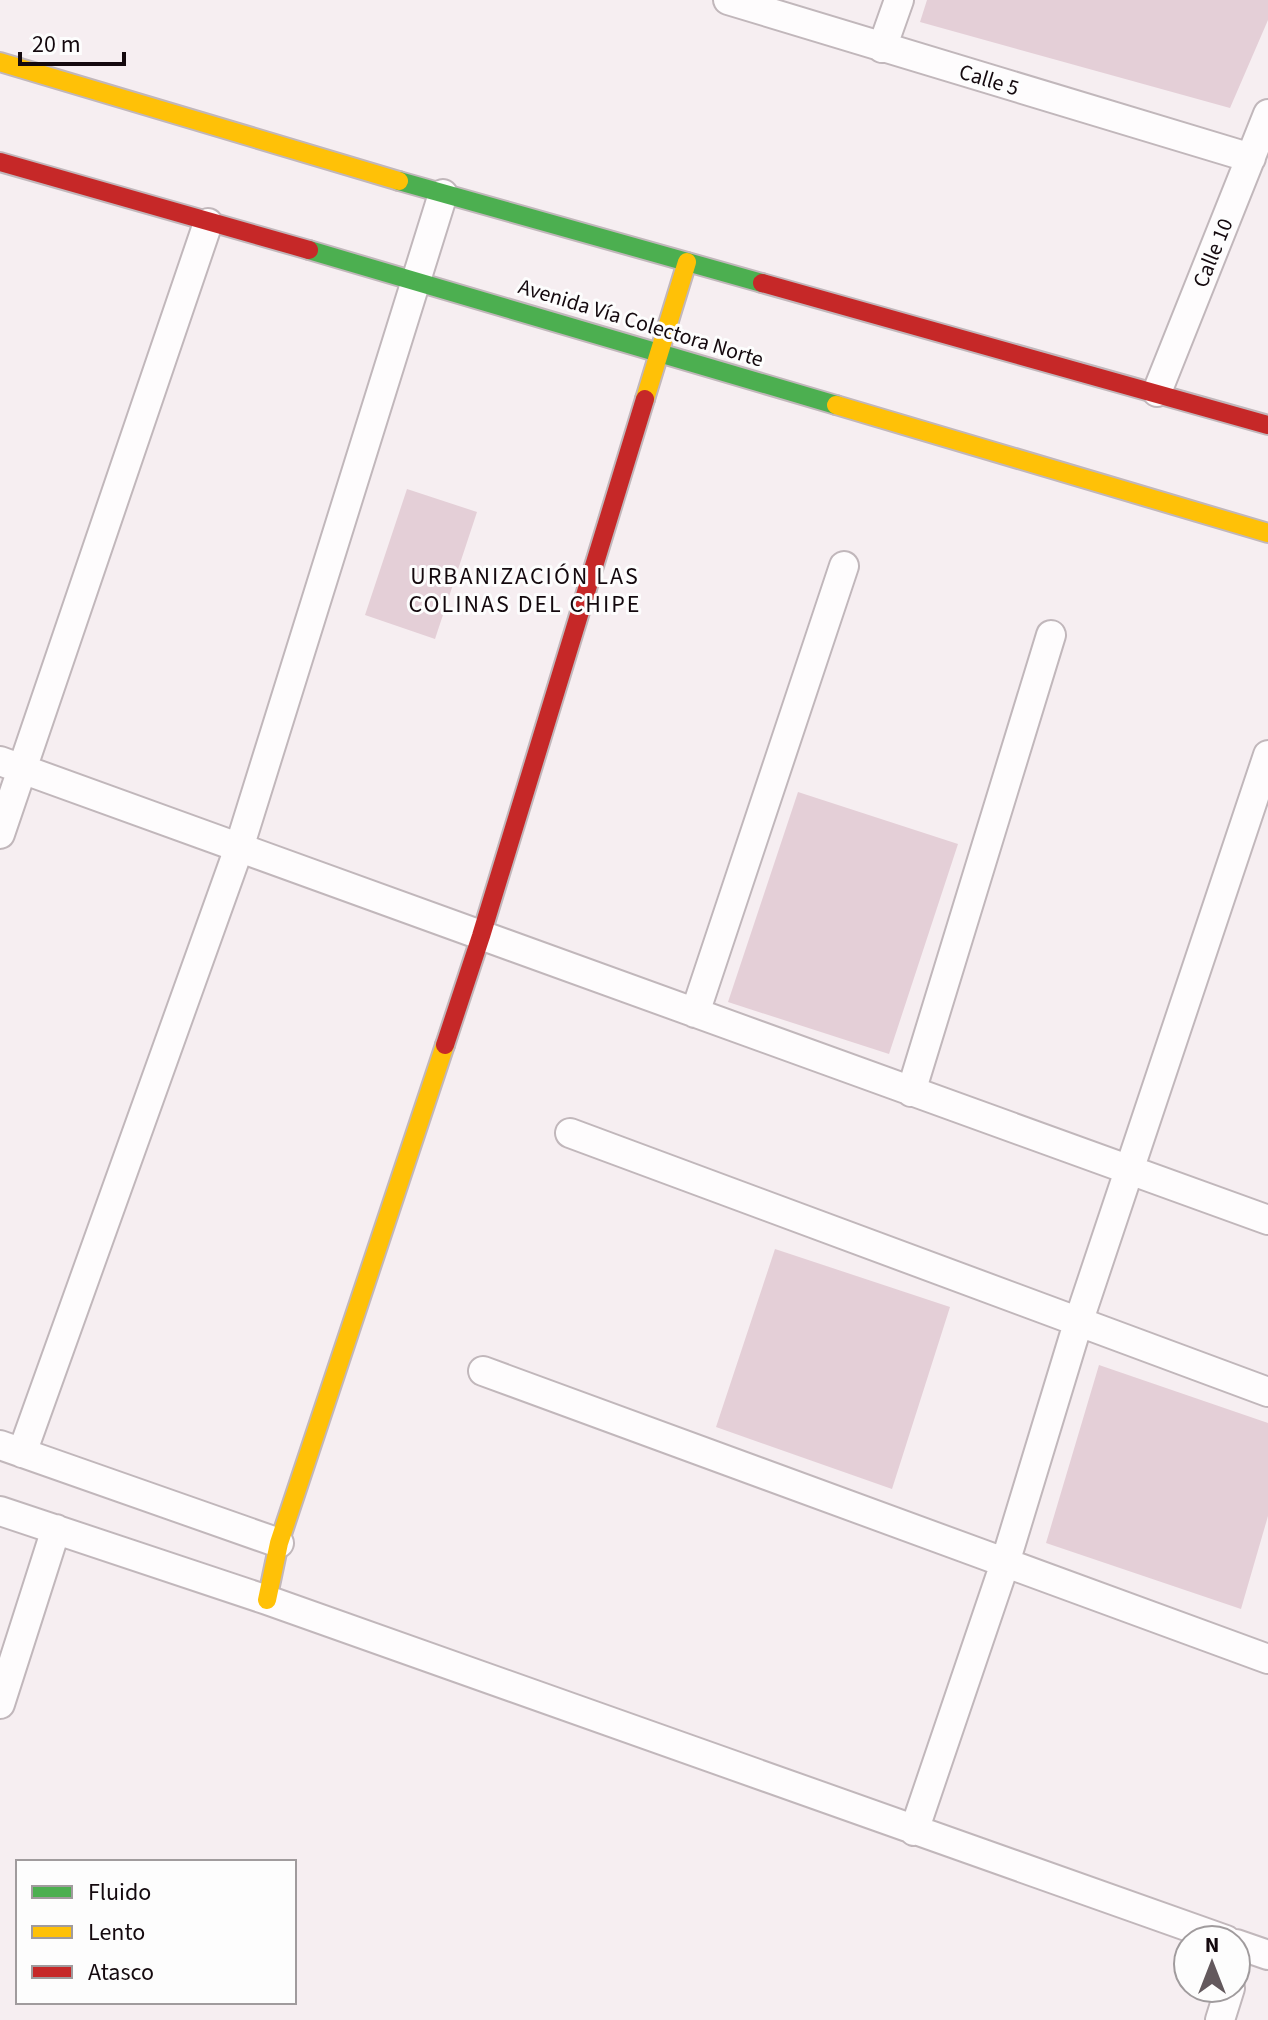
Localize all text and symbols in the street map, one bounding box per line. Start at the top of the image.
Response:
scale bar [20,16,124,66]
text: 20 m [32,27,81,62]
street label: Calle 5 [955,56,1023,104]
street label: Calle 10 [1185,214,1241,292]
street label: Avenida Vía Colectora Norte [514,270,768,376]
district label: URBANIZACIÓN LAS COLINAS DEL CHIPE [409,559,641,622]
legend [16,1860,296,2004]
text: Fluido [88,1875,151,1910]
text: Lento [88,1915,145,1950]
north arrow [1172,1924,1252,2004]
text: N [1205,1929,1219,1961]
text: Atasco [88,1955,154,1990]

